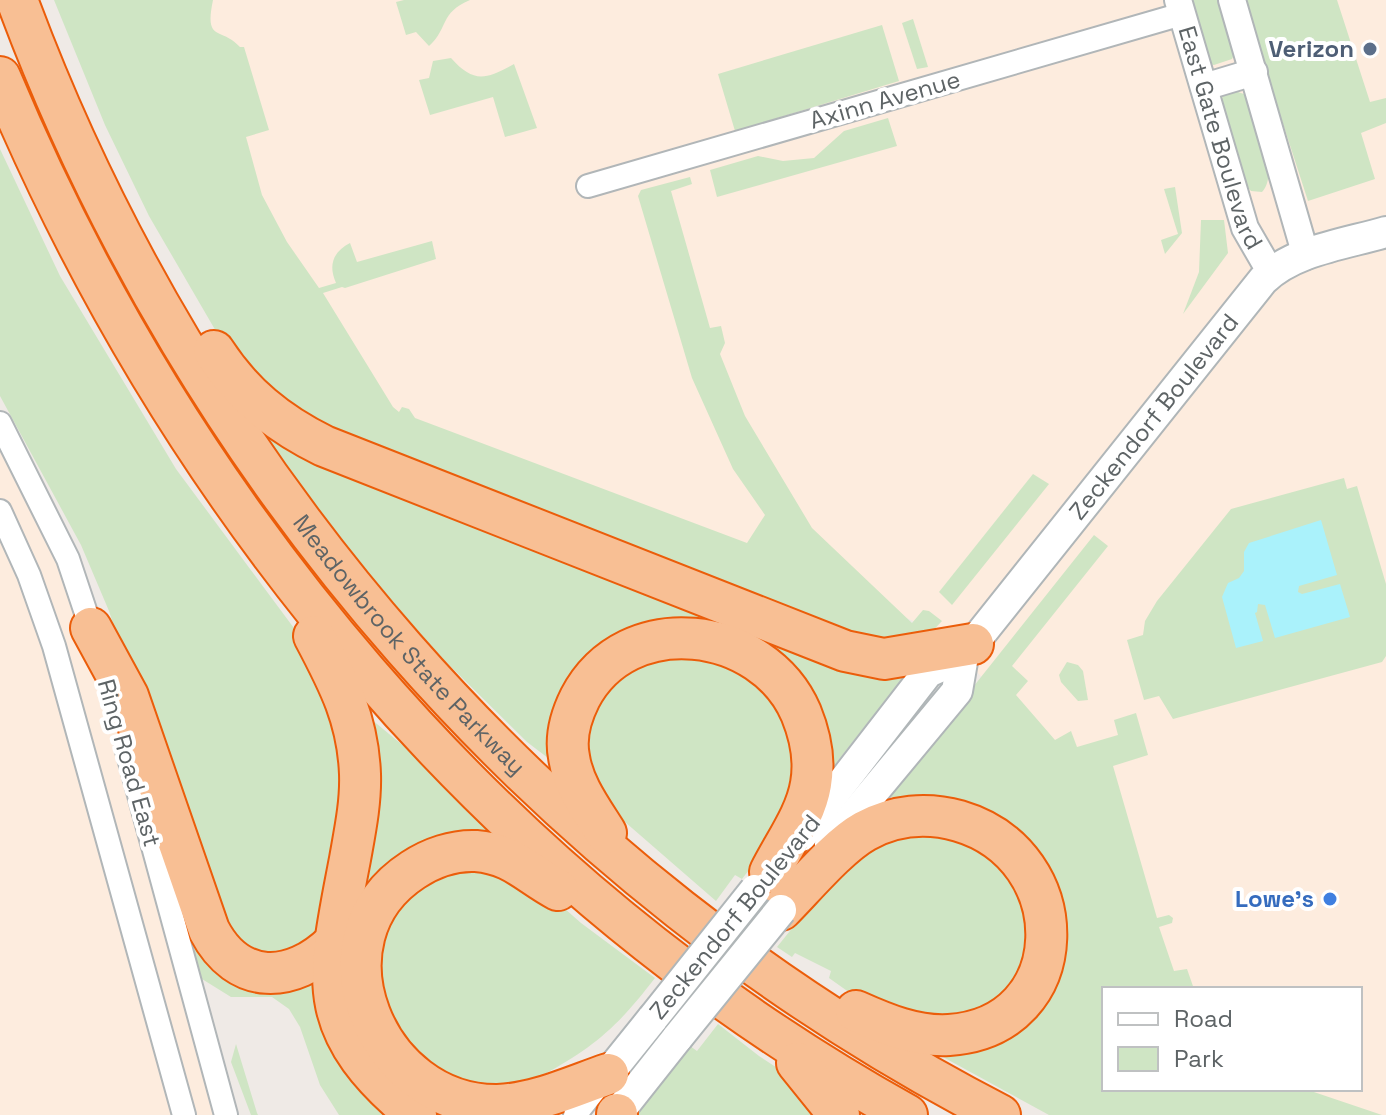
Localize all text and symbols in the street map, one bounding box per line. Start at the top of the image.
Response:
street label: East Gate Boulevard [1171,22,1270,255]
place label: Verizon [1268,33,1354,64]
marker: Verizon [1361,40,1379,58]
street label: Axinn Avenue [806,63,964,136]
street label: Zeckendorf Boulevard [1062,307,1245,526]
street label: Meadowbrook State Parkway [287,508,532,782]
street label: Ring Road East [91,675,168,850]
street label: Zeckendorf Boulevard [642,808,827,1025]
place label: Lowe's [1235,883,1314,914]
marker: Lowe's [1321,890,1339,908]
legend [1102,987,1362,1091]
text: Road [1174,1003,1233,1034]
text: Park [1174,1043,1224,1074]

